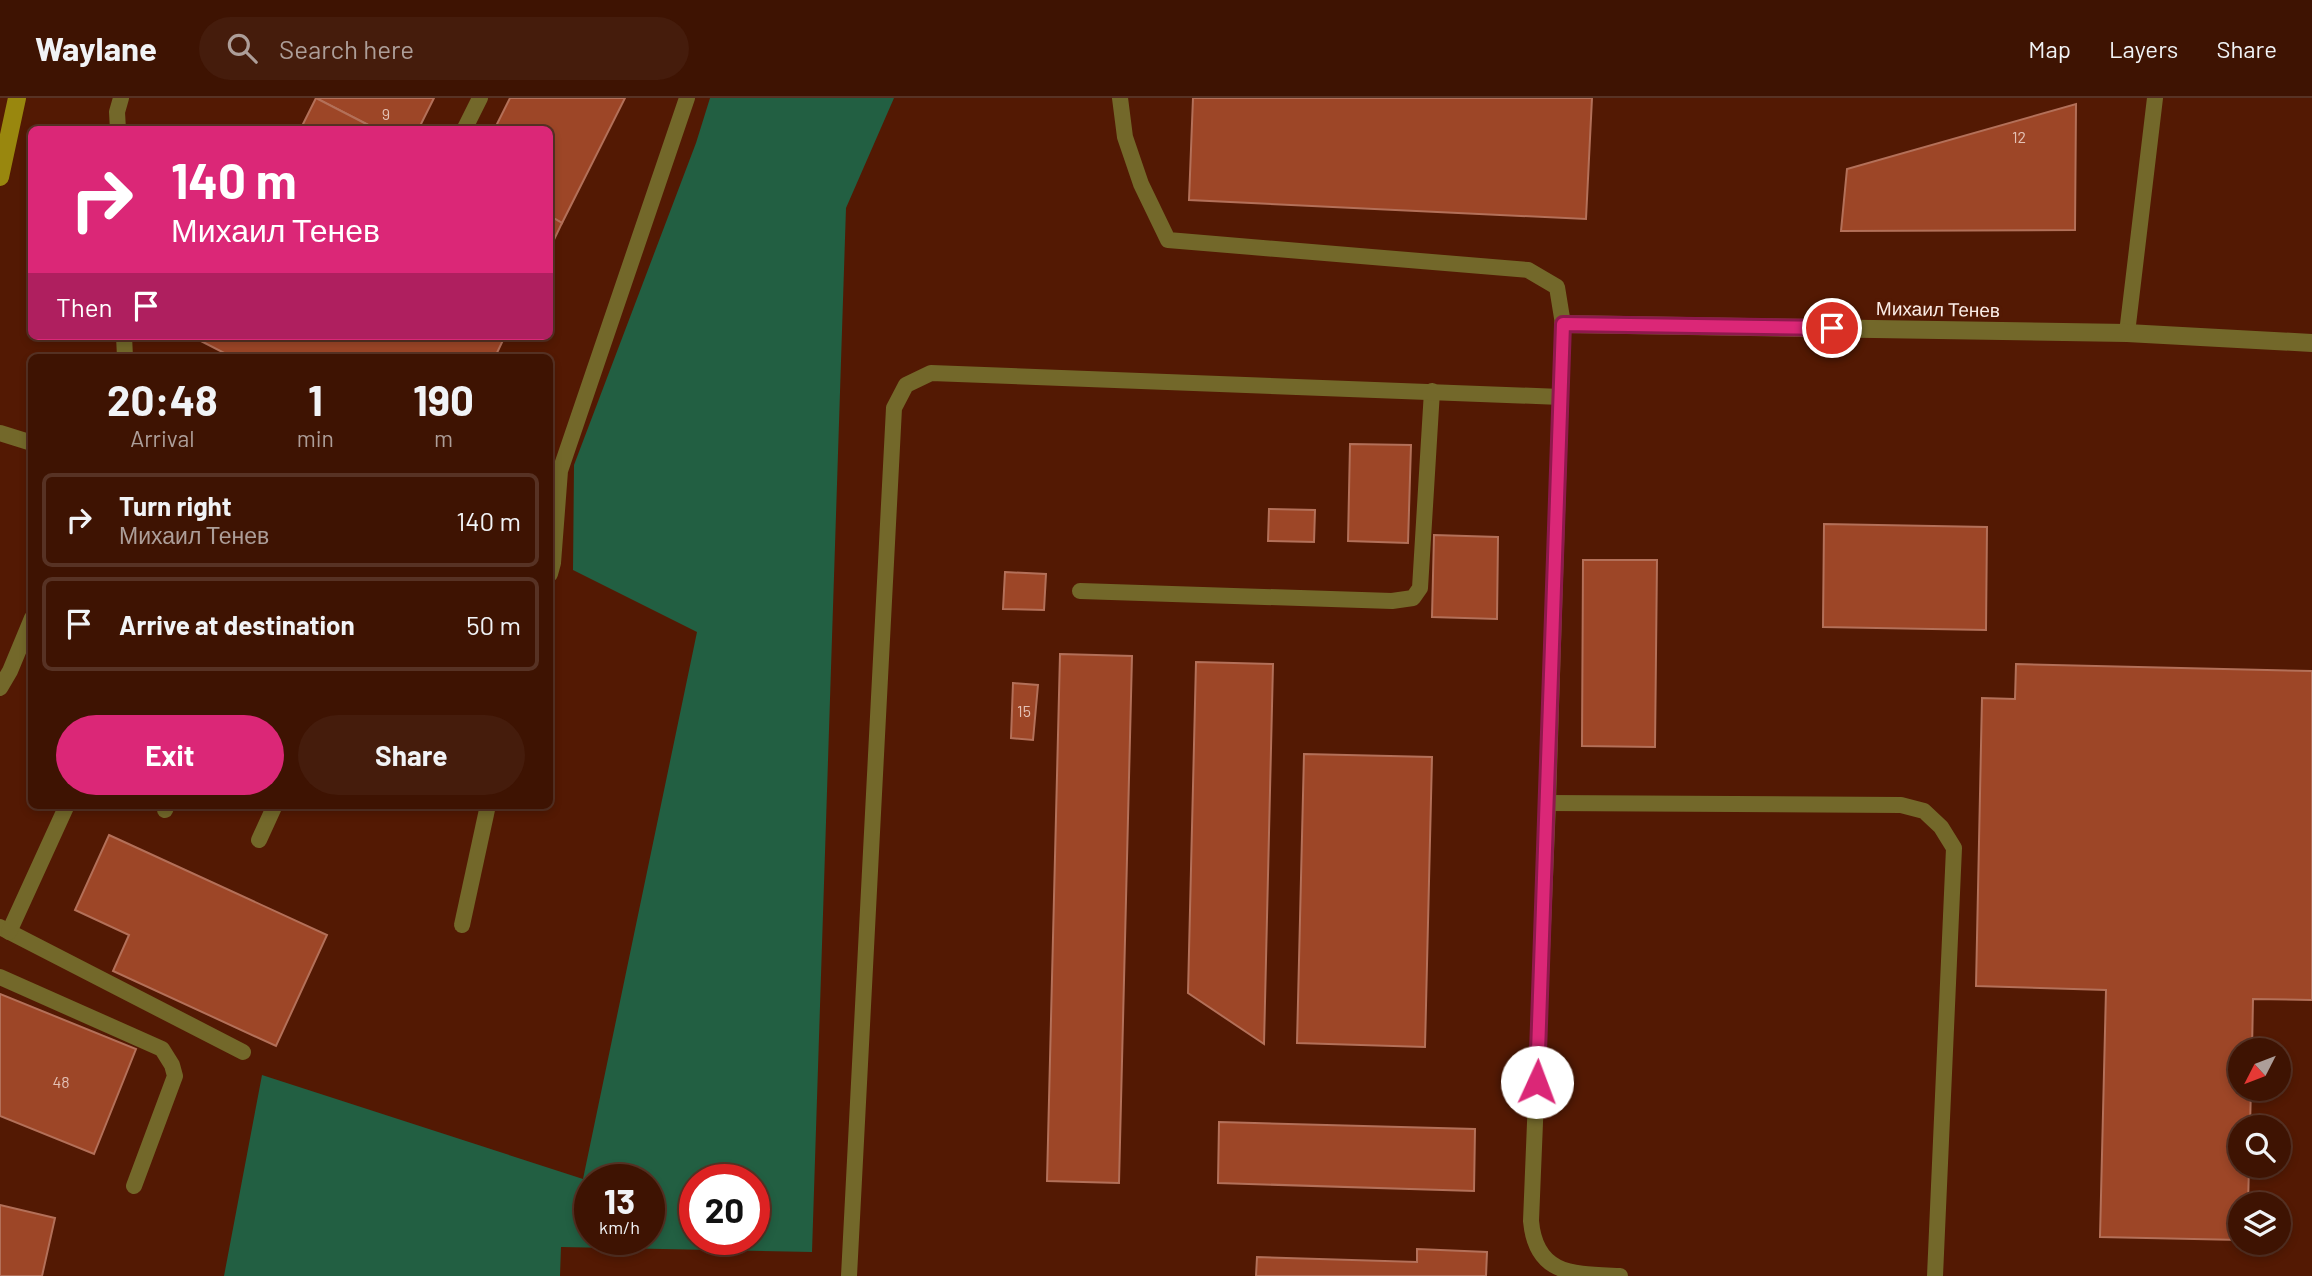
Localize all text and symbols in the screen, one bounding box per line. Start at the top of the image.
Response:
search box [199,17,689,80]
text: Waylane [35,28,157,68]
icon: search [223,29,261,67]
text: Search here [279,33,414,64]
text: Map [2028,34,2071,63]
text: Layers [2109,34,2178,63]
text: Share [2216,34,2277,63]
house number: 9 [382,104,390,123]
house number: 12 [2012,127,2026,146]
text: 140 m [171,150,297,209]
icon: right [56,154,147,245]
text: Михаил Тенев [171,210,380,248]
icon: arrive [127,287,165,325]
text: Then [56,291,113,322]
street label: Михаил Тенев [1876,296,2000,321]
pin [1802,298,1862,358]
icon: arrive [1813,309,1851,347]
text: 20:48 [107,374,218,424]
text: 1 [308,374,323,424]
text: 190 [413,374,474,424]
text: Arrival [130,424,195,452]
text: min [297,424,334,452]
text: m [434,424,453,452]
text: Turn right [119,490,232,521]
icon: right [60,501,98,539]
text: 140 m [456,505,521,536]
text: Михаил Тенев [119,521,269,549]
icon: arrive [60,605,98,643]
text: Arrive at destination [119,609,355,640]
text: 50 m [466,609,521,640]
house number: 15 [1017,701,1031,720]
button: Exit [56,715,284,795]
button: Share [298,715,525,795]
north arrow [2228,1038,2291,1101]
map controls [2228,1038,2291,1255]
position arrow [1500,1045,1574,1119]
house number: 48 [52,1072,70,1091]
button: search [2228,1115,2291,1178]
speed limit sign: 20 [679,1164,770,1255]
text: 13 [604,1179,635,1221]
button: layers [2228,1192,2291,1255]
text: km/h [599,1216,640,1238]

